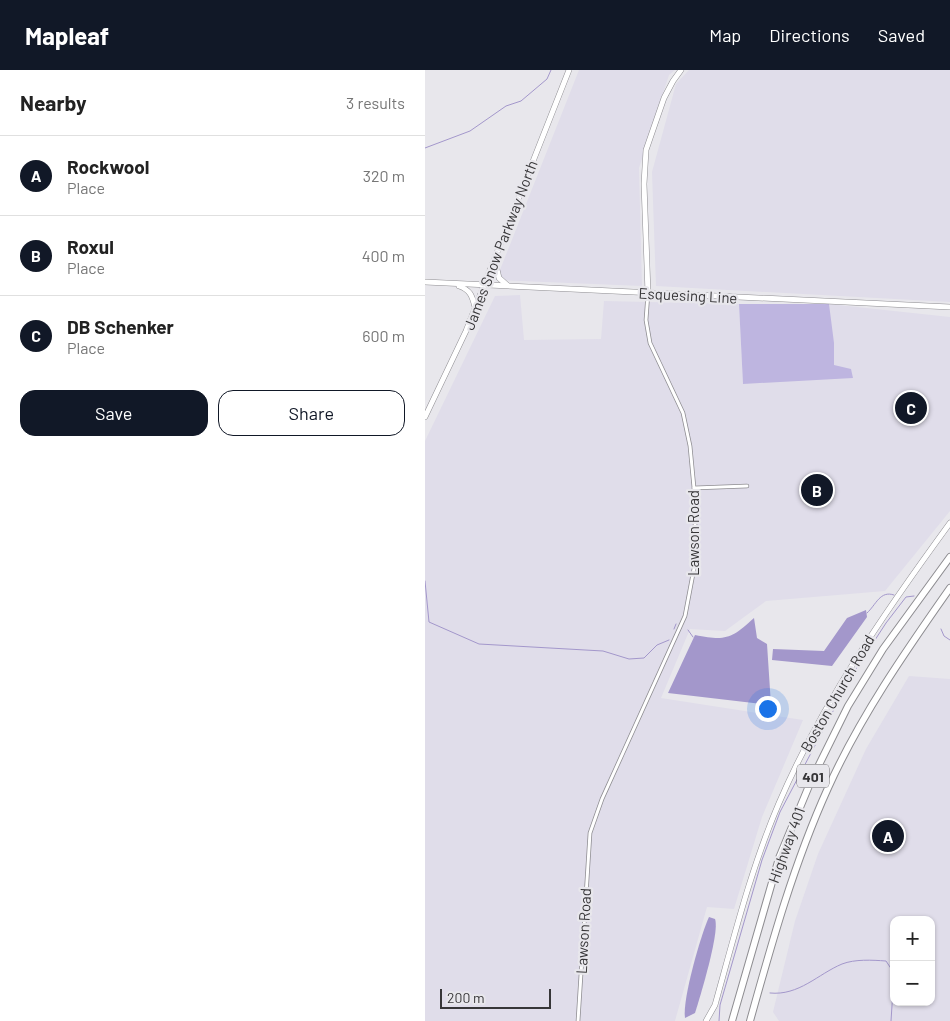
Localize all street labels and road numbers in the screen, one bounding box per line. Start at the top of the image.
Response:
street label: James Snow Parkway North [459,158,541,332]
street label: Esquesing Line [638,283,738,307]
street label: Lawson Road [684,490,702,576]
street label: Boston Church Road [796,631,878,755]
road number: 401 [797,764,829,788]
street label: Highway 401 [764,805,808,885]
street label: Lawson Road [572,888,594,974]

